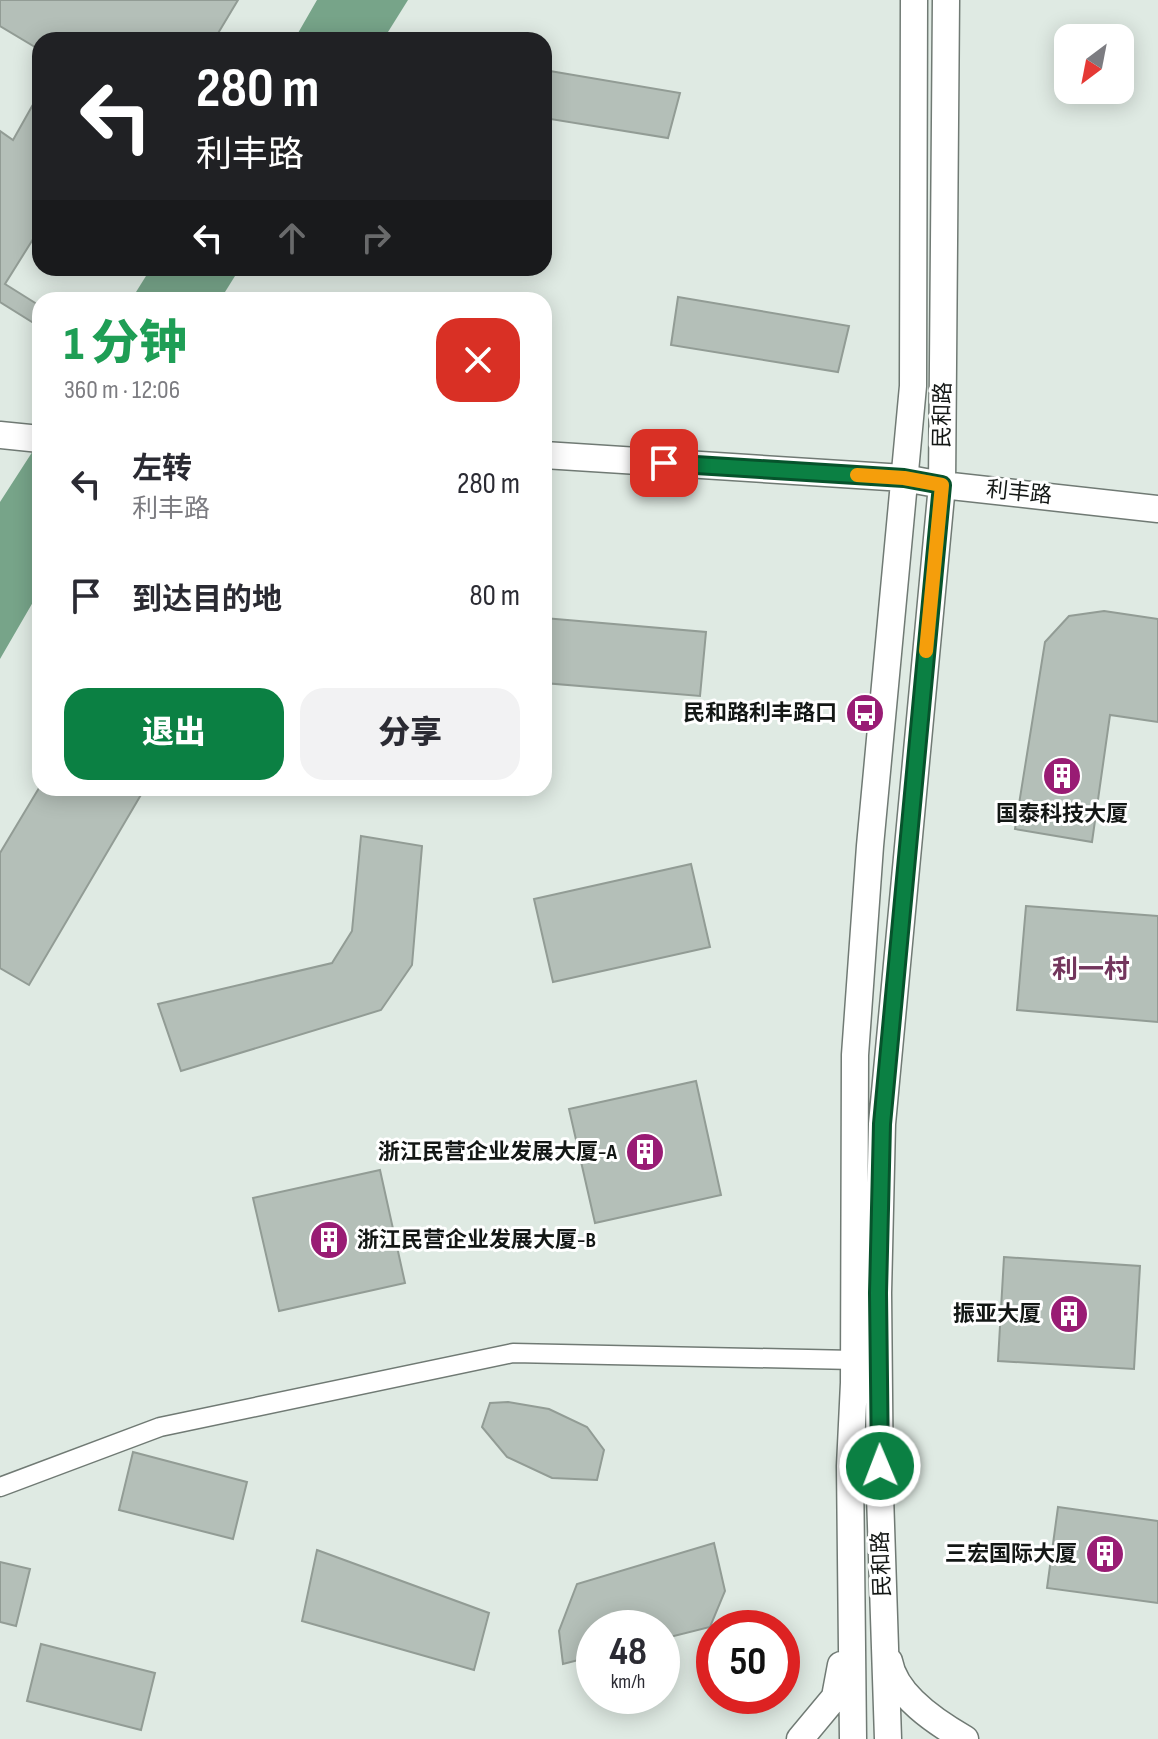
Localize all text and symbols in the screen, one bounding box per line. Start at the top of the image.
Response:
north arrow [1054,24,1134,104]
map controls [1054,24,1134,104]
text: 280 m [196,56,319,123]
icon: left [64,64,168,168]
text: 利丰路 [196,134,304,177]
icon: left [186,216,230,260]
icon: ahead [270,216,314,260]
icon: right [354,216,398,260]
text: 1 分钟 [64,316,187,373]
button: close [436,318,520,402]
text: 360 m · 12:06 [64,375,180,406]
street label: 民和路 [929,382,957,448]
pin [630,429,698,497]
icon: arrive [642,441,686,485]
text: 左转 [132,451,192,487]
icon: left [64,462,108,506]
text: 280 m [457,466,520,502]
street label: 利丰路 [985,476,1053,510]
text: 利丰路 [132,494,210,525]
icon: arrive [64,574,108,618]
text: 80 m [469,578,520,614]
text: 到达目的地 [132,582,282,618]
button: 退出 [64,688,284,780]
button: 分享 [300,688,520,780]
bus stop icon: 民和路利丰路口 [844,692,886,734]
place label: 民和路利丰路口 [683,700,837,727]
building icon: 国泰科技大厦 [1041,755,1083,797]
place label: 国泰科技大厦 [996,801,1128,828]
district label: 利一村 [1052,955,1130,986]
building icon: 浙江民营企业发展大厦-A [624,1131,666,1173]
place label: 浙江民营企业发展大厦-A [378,1139,618,1166]
building icon: 浙江民营企业发展大厦-B [308,1219,350,1261]
place label: 浙江民营企业发展大厦-B [357,1227,596,1254]
building icon: 振亚大厦 [1048,1293,1090,1335]
place label: 振亚大厦 [953,1301,1041,1328]
position arrow [838,1424,922,1508]
street label: 民和路 [867,1531,897,1597]
building icon: 三宏国际大厦 [1084,1533,1126,1575]
place label: 三宏国际大厦 [945,1541,1077,1568]
speed limit sign: 50 [696,1610,800,1714]
text: 48 [609,1628,647,1676]
text: km/h [611,1670,645,1694]

